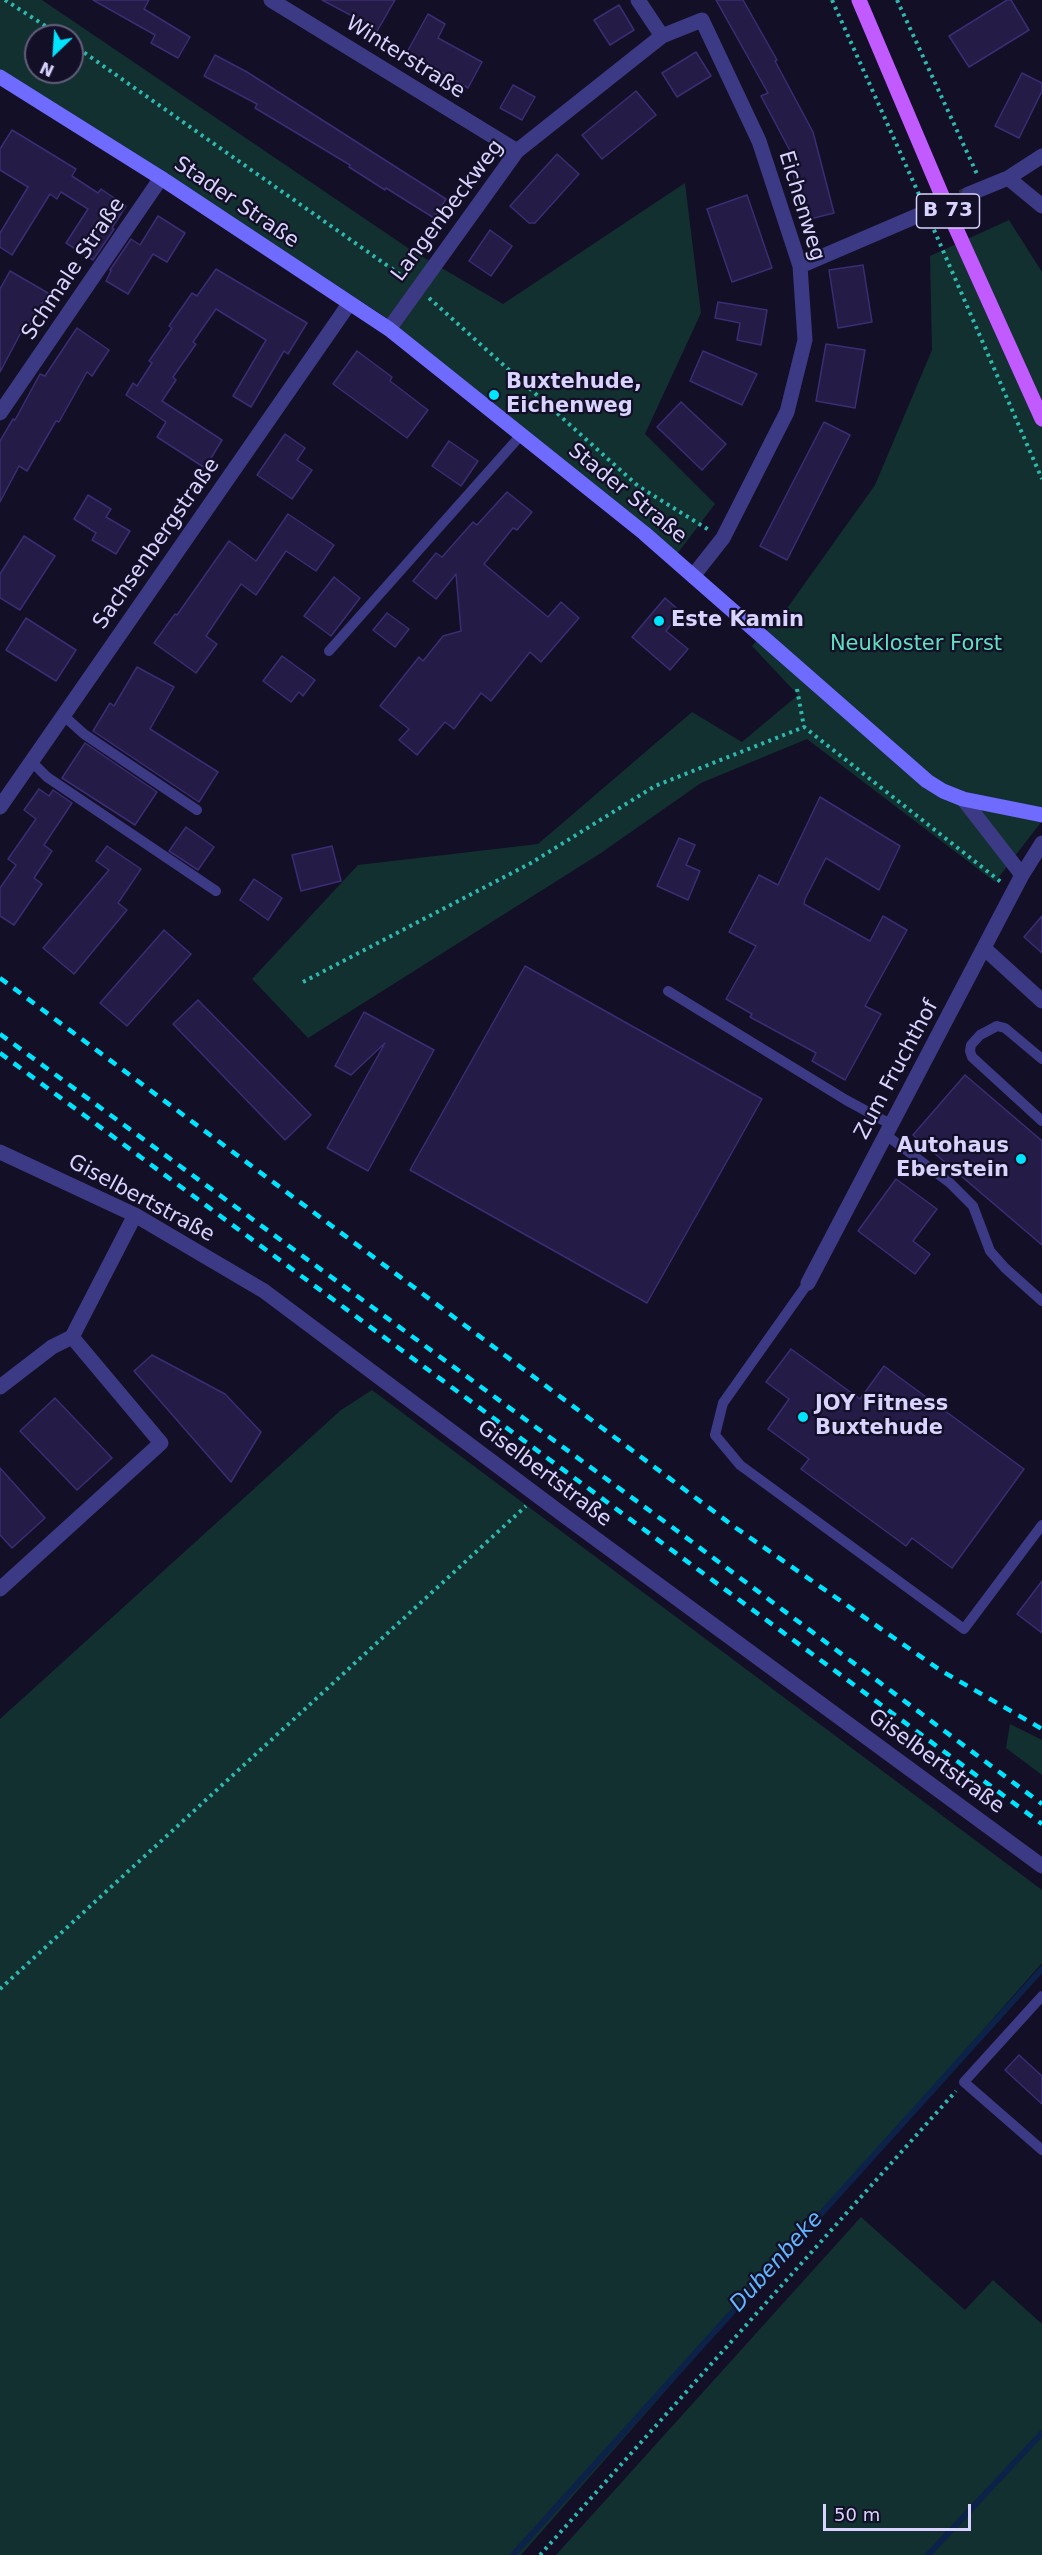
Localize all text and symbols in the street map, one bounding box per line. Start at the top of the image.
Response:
street label: Winterstraße [341,11,469,105]
north arrow [24,24,84,84]
text: N [37,58,57,80]
street label: Langenbeckweg [387,135,509,287]
street label: Eichenweg [772,148,830,264]
street label: Stader Straße [169,152,303,254]
street label: Schmale Straße [17,193,131,345]
road number: B 73 [916,194,980,228]
place label: Buxtehude, Eichenweg [506,370,642,420]
marker: Buxtehude, Eichenweg [487,388,501,402]
street label: Stader Straße [563,439,691,549]
street label: Sachsenbergstraße [88,454,226,634]
place label: Este Kamin [671,608,804,634]
marker: Este Kamin [652,614,666,628]
park label: Neukloster Forst [830,632,1002,658]
street label: Zum Fruchthof [850,996,944,1144]
place label: Autohaus Eberstein [896,1134,1009,1184]
street label: Giselbertstraße [64,1150,218,1248]
marker: Autohaus Eberstein [1014,1152,1028,1166]
place label: JOY Fitness Buxtehude [815,1392,948,1442]
marker: JOY Fitness Buxtehude [796,1410,810,1424]
street label: Giselbertstraße [472,1415,616,1533]
street label: Giselbertstraße [863,1704,1009,1820]
water label: Dubenbeke [725,2206,829,2318]
scale bar [826,2492,974,2530]
text: 50 m [834,2504,880,2525]

